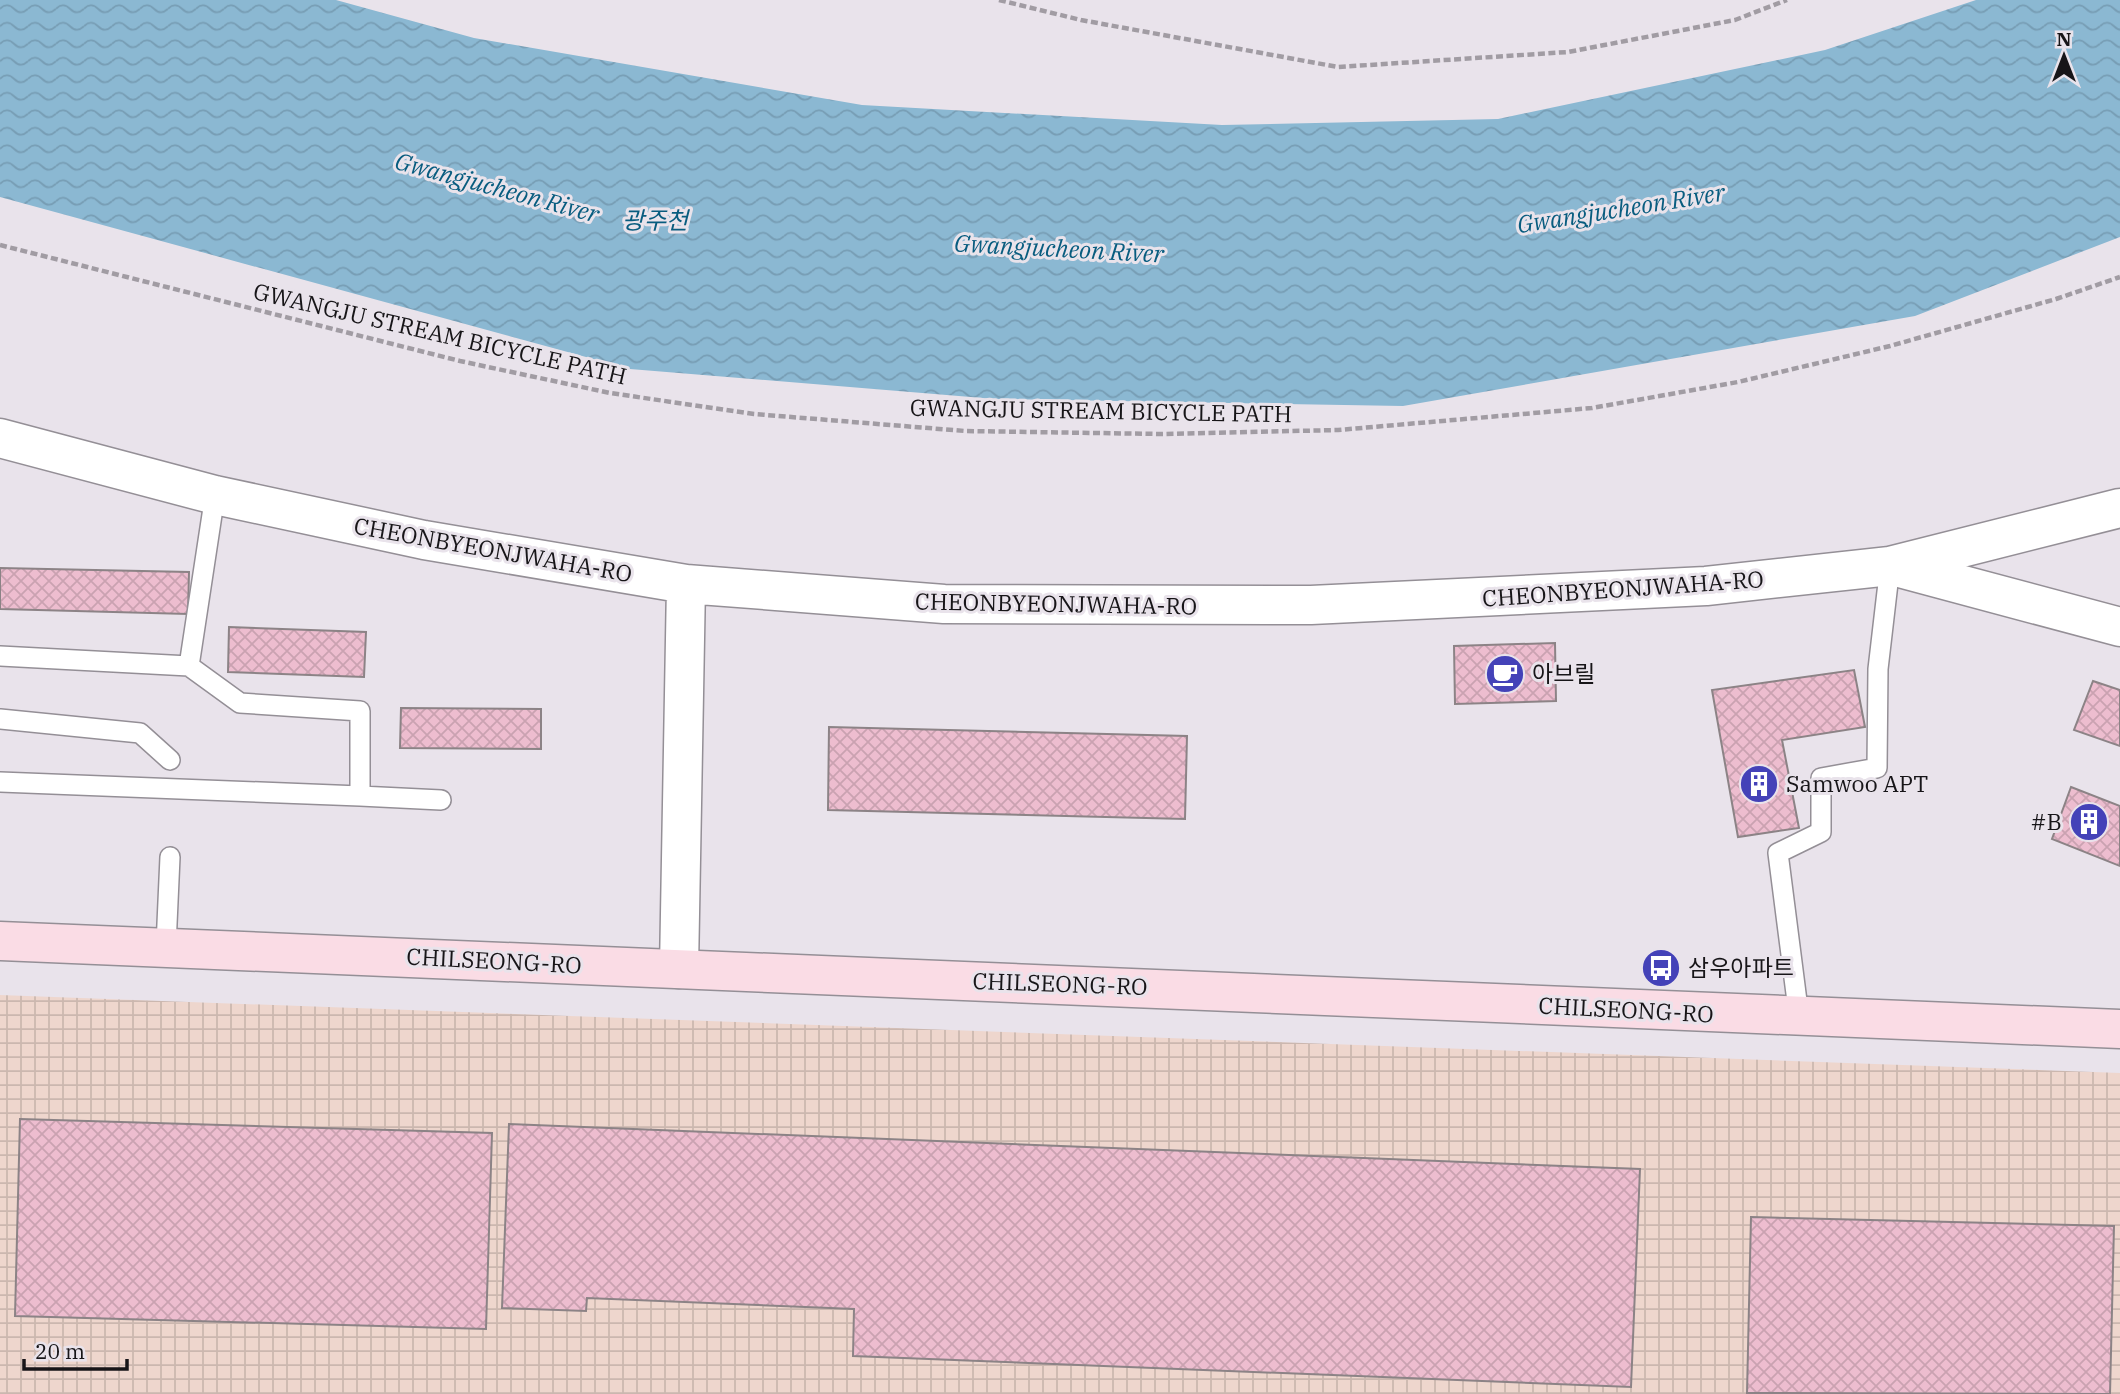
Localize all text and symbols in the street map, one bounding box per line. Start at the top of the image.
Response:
north arrow [2029,21,2099,91]
text: N [2056,27,2072,51]
water label: Gwangjucheon River [392,144,604,230]
water label: Gwangjucheon River [1515,176,1729,240]
water label: 광주천 [622,204,691,236]
water label: Gwangjucheon River [953,227,1166,270]
street label: GWANGJU STREAM BICYCLE PATH [251,275,630,391]
street label: GWANGJU STREAM BICYCLE PATH [910,392,1292,428]
street label: CHEONBYEONJWAHA-RO [352,510,635,588]
street label: CHEONBYEONJWAHA-RO [1481,563,1765,613]
street label: CHEONBYEONJWAHA-RO [915,586,1197,620]
cafe icon: 아브릴 [1484,653,1526,695]
place label: 아브릴 [1532,658,1595,688]
building icon: Samwoo APT [1738,763,1780,805]
place label: Samwoo APT [1786,768,1928,798]
building icon: #B [2068,801,2110,843]
place label: #B [2031,806,2062,836]
street label: CHILSEONG-RO [406,940,582,980]
bus stop icon: 삼우아파트 [1640,947,1682,989]
place label: 삼우아파트 [1688,952,1794,982]
street label: CHILSEONG-RO [972,965,1148,1001]
street label: CHILSEONG-RO [1538,989,1714,1029]
scale bar [24,1328,128,1372]
text: 20 m [35,1337,85,1365]

